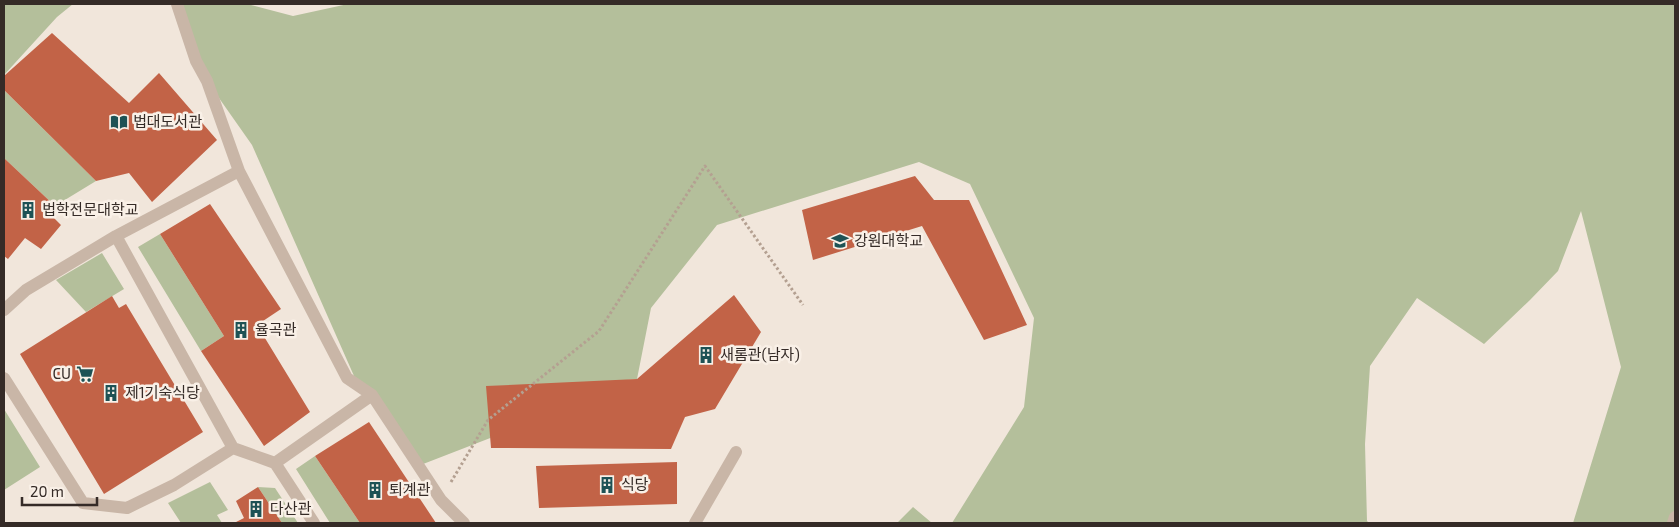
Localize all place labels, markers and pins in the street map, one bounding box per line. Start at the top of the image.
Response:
library icon: 법대도서관 [109,112,129,132]
place label: 법대도서관 [133,112,202,130]
building icon: 법학전문대학교 [18,200,38,220]
place label: 법학전문대학교 [42,200,139,218]
school or university icon: 강원대학교 [830,231,850,251]
place label: 강원대학교 [854,231,923,249]
building icon: 율곡관 [231,320,251,340]
place label: 율곡관 [255,320,297,338]
building icon: 새롬관(남자) [696,345,716,365]
place label: 새롬관(남자) [720,345,800,363]
place label: CU [52,364,71,382]
supermarket icon: CU [75,364,95,384]
building icon: 제1기숙식당 [101,383,121,403]
place label: 제1기숙식당 [125,383,200,401]
building icon: 식당 [597,475,617,495]
place label: 식당 [621,475,649,493]
building icon: 퇴계관 [365,480,385,500]
place label: 퇴계관 [389,480,431,498]
building icon: 다산관 [246,499,266,519]
place label: 다산관 [270,499,312,517]

